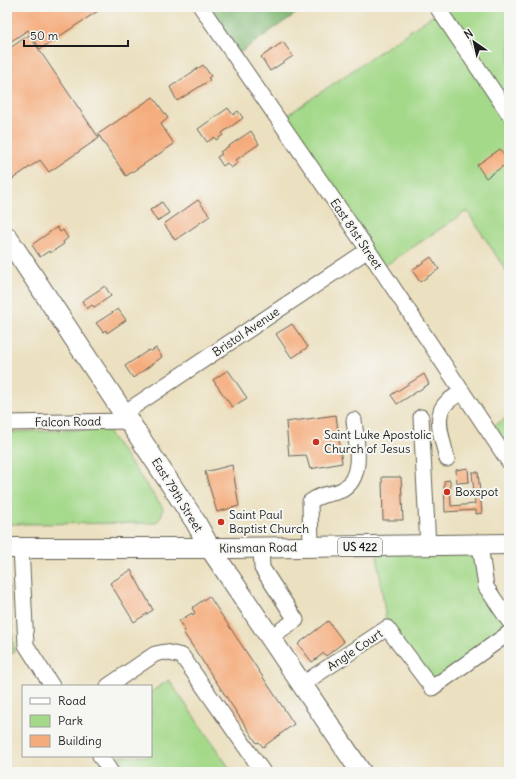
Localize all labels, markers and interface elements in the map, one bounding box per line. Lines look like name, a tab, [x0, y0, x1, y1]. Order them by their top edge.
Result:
scale bar	[24, 22, 128, 48]
north arrow	[454, 22, 494, 62]
text: N	[461, 26, 475, 42]
text: 50 m	[30, 28, 59, 43]
street label: East 81st Street	[327, 195, 386, 272]
street label: Bristol Avenue	[209, 304, 282, 359]
street label: Falcon Road	[35, 413, 101, 430]
place label: Saint Luke Apostolic Church of Jesus	[324, 427, 432, 456]
marker: Saint Luke Apostolic Church of Jesus	[311, 437, 321, 447]
street label: East 79th Street	[149, 455, 206, 535]
place label: Boxspot	[455, 484, 498, 499]
marker: Boxspot	[442, 487, 452, 497]
place label: Saint Paul Baptist Church	[229, 507, 309, 536]
marker: Saint Paul Baptist Church	[216, 517, 226, 527]
road number: US 422	[338, 538, 382, 556]
street label: Kinsman Road	[219, 539, 297, 556]
street label: Angle Court	[324, 626, 385, 674]
legend	[22, 685, 152, 757]
text: Road	[58, 693, 86, 708]
text: Park	[58, 713, 83, 728]
text: Building	[58, 733, 102, 748]

